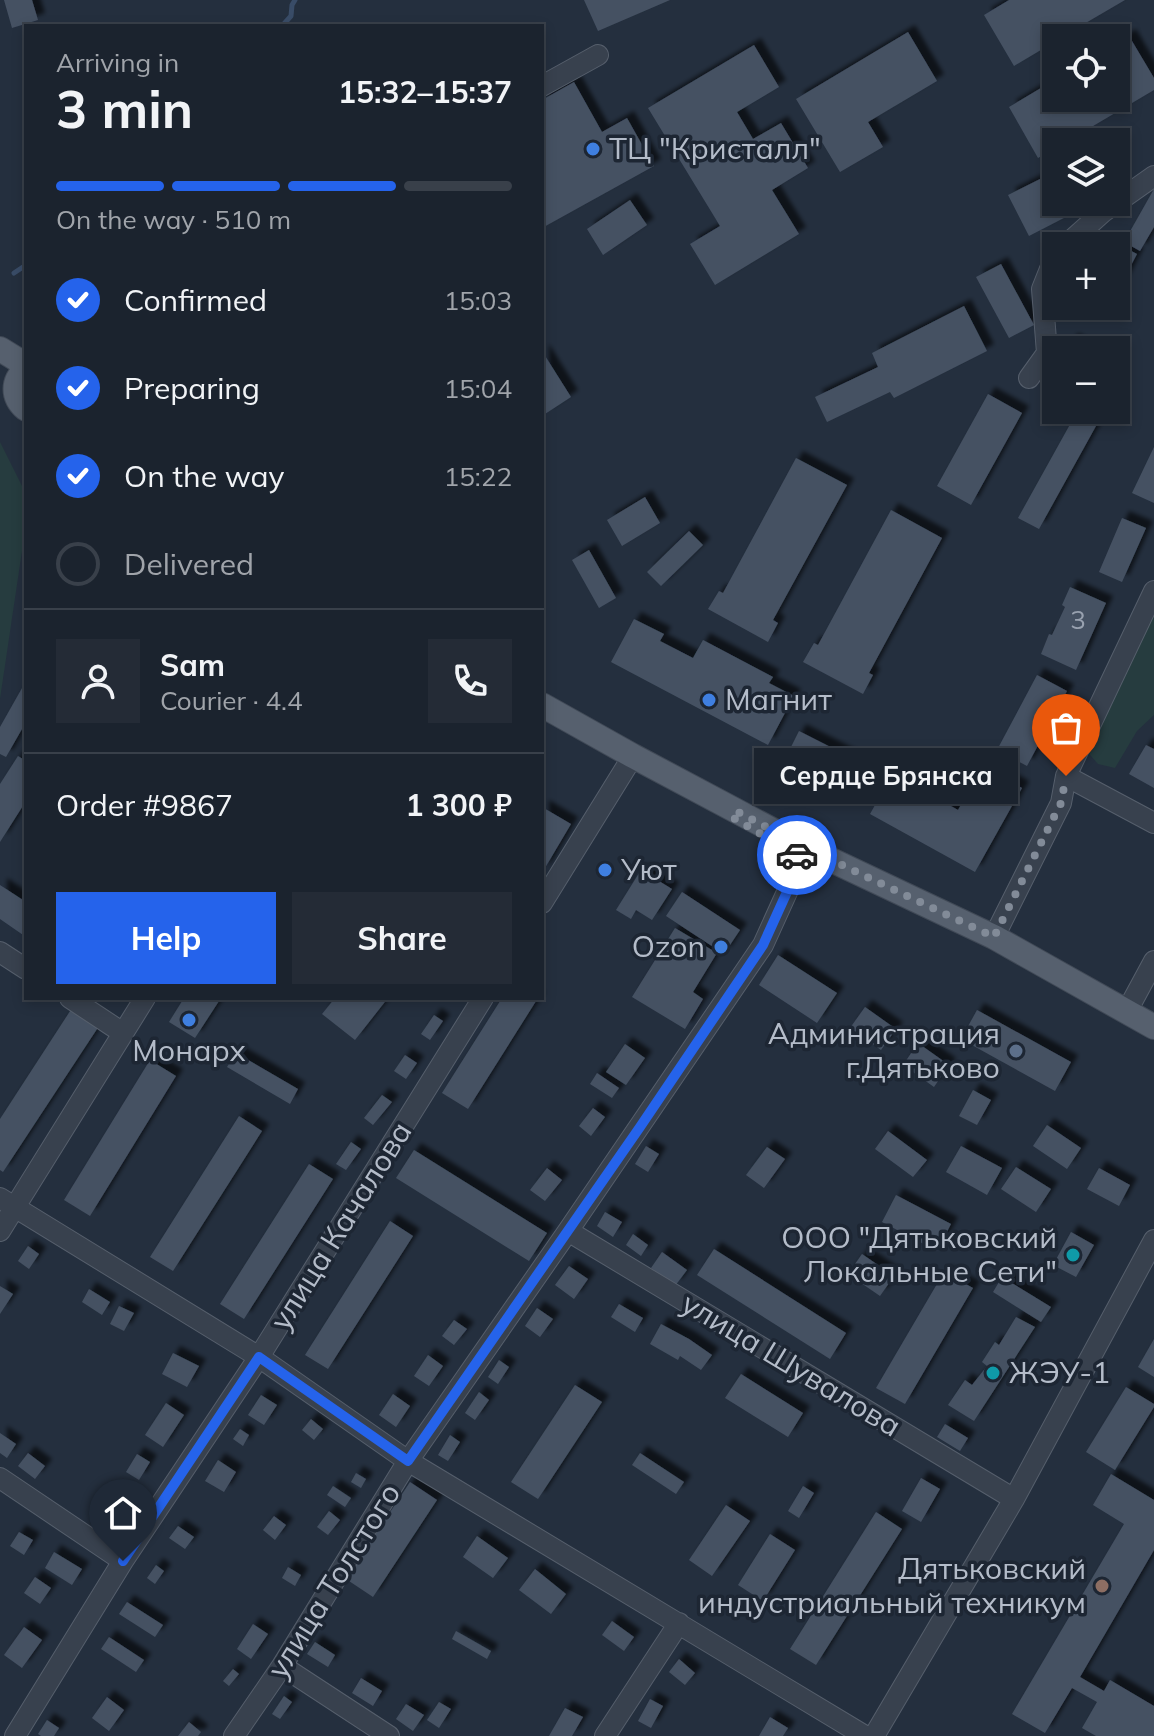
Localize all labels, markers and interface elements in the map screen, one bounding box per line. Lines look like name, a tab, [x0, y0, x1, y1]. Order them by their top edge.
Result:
map controls	[1042, 24, 1130, 424]
button: locate	[1042, 24, 1130, 112]
text: Arriving in	[56, 46, 179, 79]
text: 15:32–15:37	[338, 73, 512, 111]
text: 3 min	[56, 76, 193, 141]
button: layers	[1042, 128, 1130, 216]
place label: ТЦ "Кристалл"	[609, 129, 821, 167]
marker: ТЦ "Кристалл"	[584, 140, 602, 158]
text: On the way · 510 m	[56, 203, 291, 236]
button: +	[1042, 232, 1130, 320]
icon: check	[56, 278, 100, 322]
text: Confirmed	[124, 281, 267, 319]
text: 15:03	[444, 284, 512, 317]
button: −	[1042, 336, 1130, 424]
icon: check	[56, 366, 100, 410]
text: Preparing	[124, 369, 260, 407]
text: 15:04	[444, 372, 512, 405]
icon: check	[56, 454, 100, 498]
text: On the way	[124, 457, 284, 495]
text: 15:22	[444, 460, 512, 493]
text: Delivered	[124, 545, 254, 583]
house number: 3	[1070, 603, 1086, 636]
button: person	[56, 639, 140, 723]
button: phone	[428, 639, 512, 723]
text: Sam	[160, 646, 225, 684]
place label: Магнит	[725, 680, 832, 718]
text: Courier · 4.4	[160, 684, 303, 717]
marker: Магнит	[700, 691, 718, 709]
pin	[1032, 694, 1100, 776]
icon: bag	[1044, 706, 1088, 750]
callout: Сердце Брянска	[754, 748, 1018, 804]
text: Сердце Брянска	[779, 759, 993, 792]
text: Order #9867	[56, 786, 233, 824]
text: 1 300 ₽	[406, 786, 512, 824]
courier	[757, 815, 837, 895]
icon: car	[775, 833, 819, 877]
place label: Уют	[620, 850, 677, 888]
marker: Уют	[596, 861, 614, 879]
button: Help	[56, 892, 276, 984]
button: Share	[292, 892, 512, 984]
place label: Ozon	[632, 927, 705, 965]
marker: Ozon	[712, 938, 730, 956]
marker: Монарх	[180, 1011, 198, 1029]
place label: Администрация г.Дятьково	[768, 1014, 1000, 1086]
place label: Монарх	[132, 1031, 246, 1069]
marker: Администрация г.Дятьково	[1007, 1042, 1025, 1060]
street label: улица Качалова	[261, 1114, 419, 1337]
place label: ООО "Дятьковский Локальные Сети"	[781, 1218, 1057, 1290]
marker: ООО "Дятьковский Локальные Сети"	[1064, 1246, 1082, 1264]
street label: улица Шувалова	[675, 1284, 908, 1445]
place label: ЖЭУ-1	[1009, 1353, 1110, 1391]
marker: ЖЭУ-1	[984, 1364, 1002, 1382]
street label: улица Толстого	[258, 1476, 408, 1685]
pin	[89, 1479, 157, 1561]
icon: home	[101, 1491, 145, 1535]
place label: Дятьковский индустриальный техникум	[698, 1549, 1086, 1621]
marker: Дятьковский индустриальный техникум	[1093, 1577, 1111, 1595]

